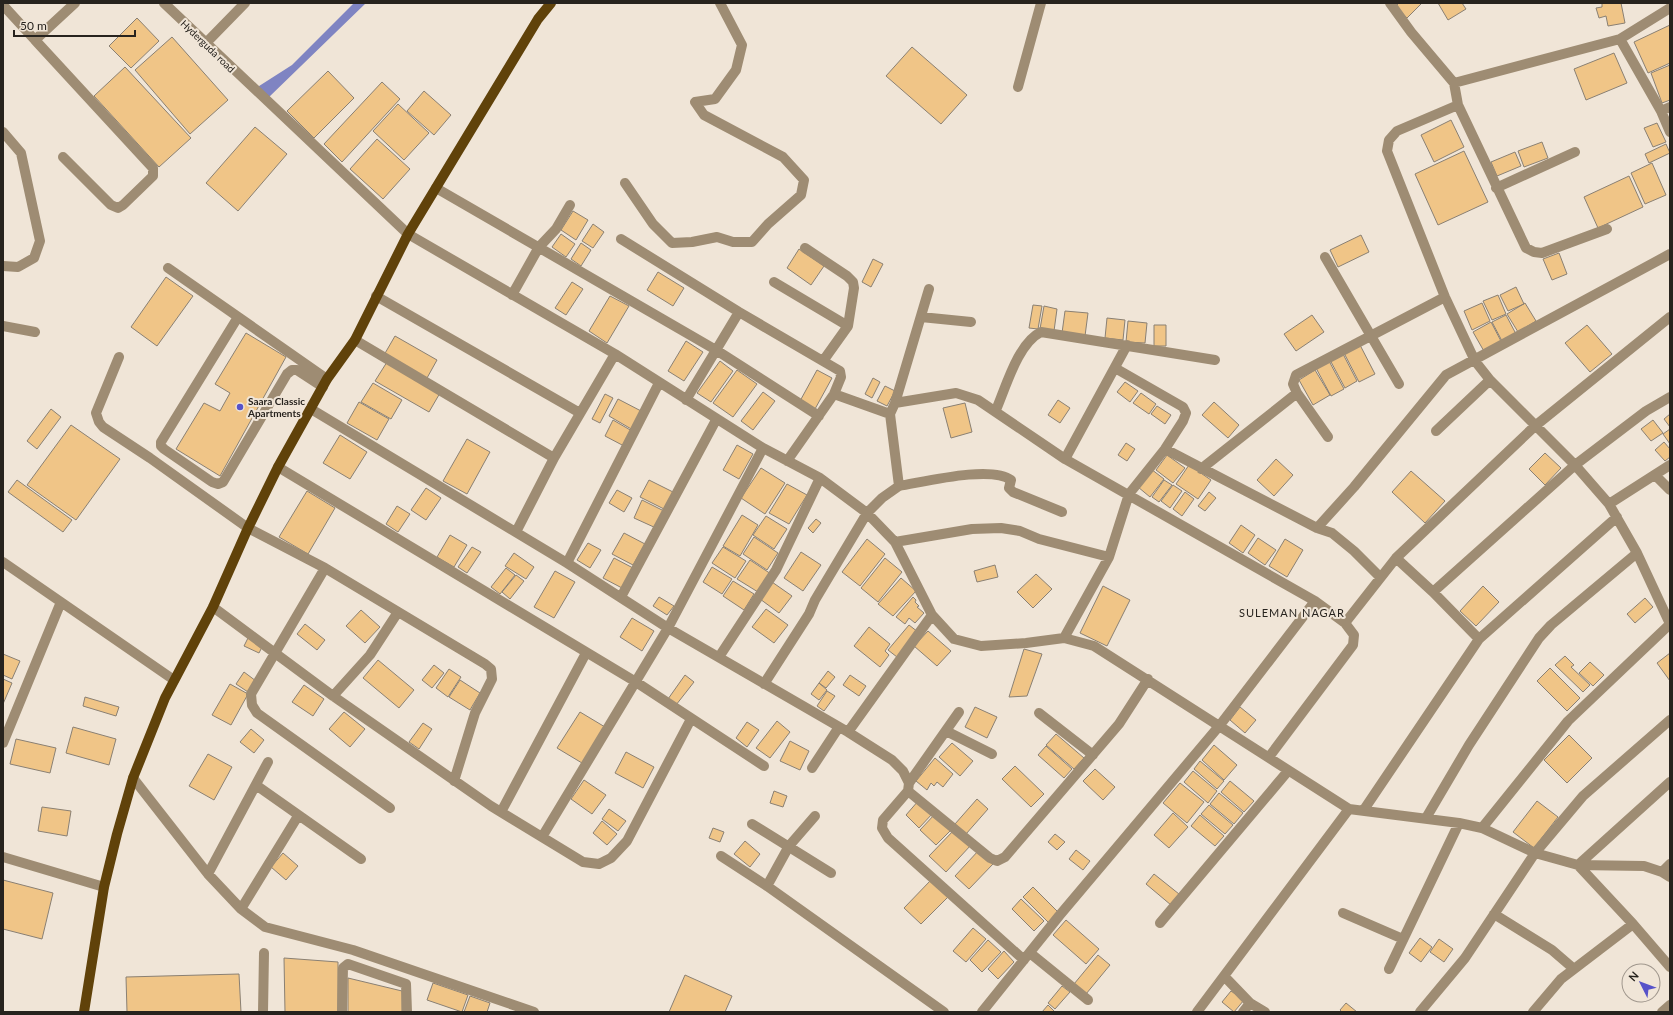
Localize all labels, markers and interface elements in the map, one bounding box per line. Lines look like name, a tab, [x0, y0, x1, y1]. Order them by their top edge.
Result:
scale bar	[14, 12, 135, 38]
street label: Hyderguda road	[178, 17, 238, 75]
text: 50 m	[20, 18, 47, 33]
place label: Saara Classic Apartments	[247, 395, 305, 419]
marker: Saara Classic Apartments	[235, 402, 245, 412]
district label: SULEMAN NAGAR	[1239, 606, 1345, 619]
north arrow	[1621, 963, 1661, 1003]
text: N	[1626, 968, 1641, 983]

